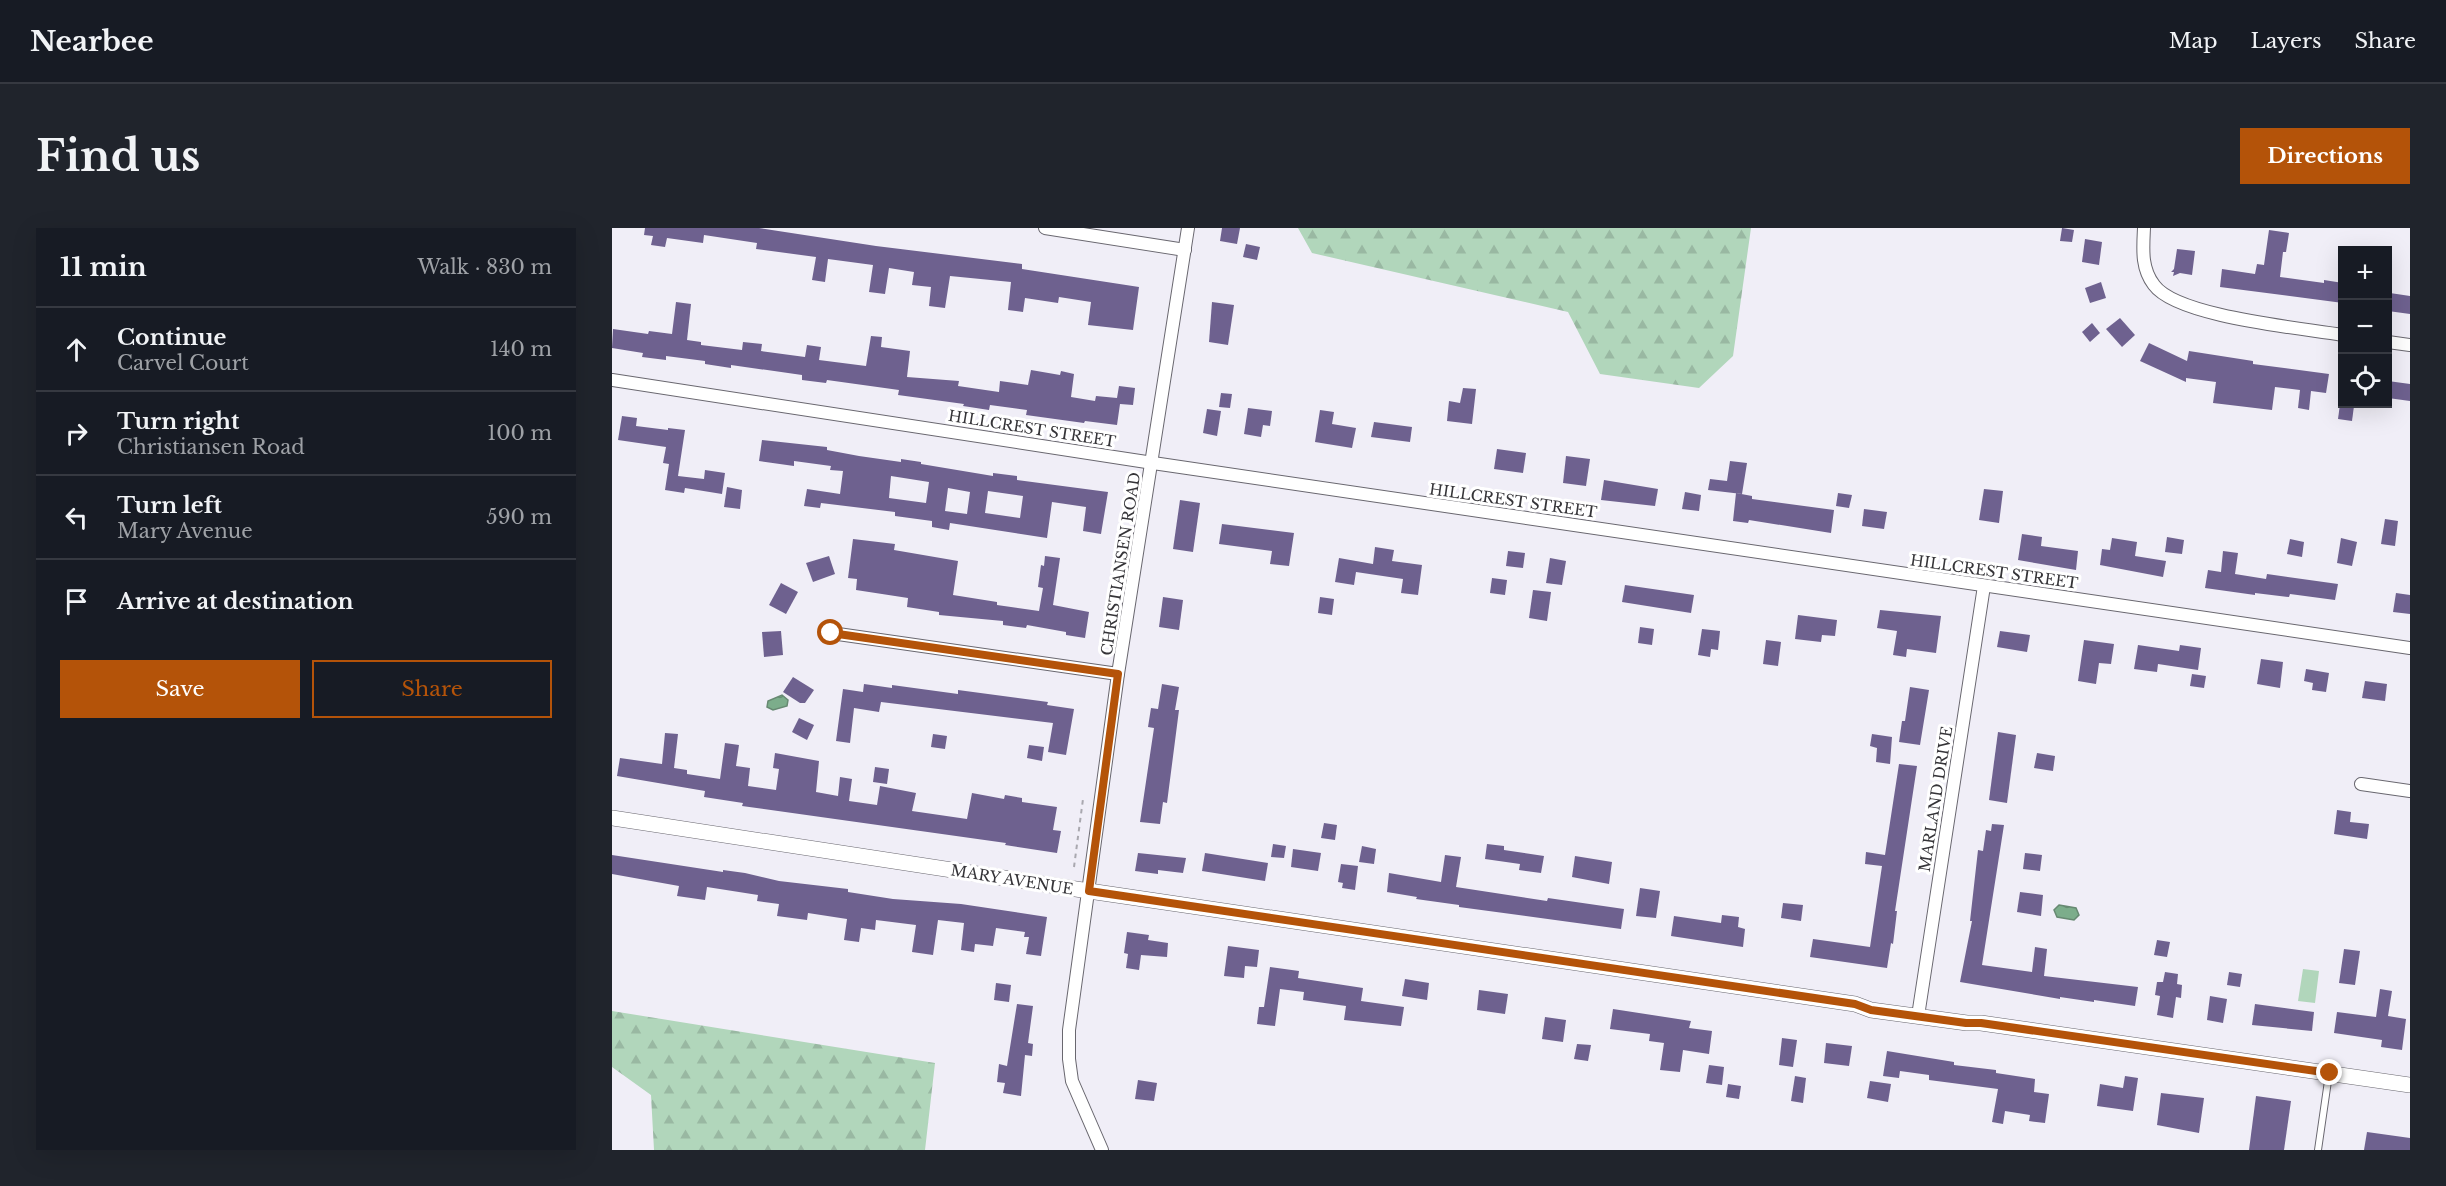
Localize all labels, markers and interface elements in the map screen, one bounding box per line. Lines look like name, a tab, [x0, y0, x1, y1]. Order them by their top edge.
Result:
text: Nearbee	[30, 24, 154, 59]
text: Map	[2169, 28, 2218, 54]
text: Layers	[2251, 28, 2322, 54]
text: Share	[2355, 28, 2416, 54]
button: Directions	[2240, 128, 2410, 184]
text: Find us	[36, 130, 200, 182]
map controls	[2338, 246, 2392, 408]
button: +	[2338, 246, 2392, 300]
text: 11 min	[60, 251, 147, 283]
text: Walk · 830 m	[418, 255, 552, 279]
button: −	[2338, 300, 2392, 354]
text: Continue	[117, 324, 226, 351]
icon: ahead	[60, 333, 93, 366]
text: 140 m	[490, 337, 552, 361]
text: Carvel Court	[117, 351, 249, 375]
button: locate	[2338, 354, 2392, 408]
street label: HILLCREST STREET	[947, 406, 1117, 451]
text: Turn right	[117, 408, 239, 435]
icon: right	[60, 417, 93, 450]
text: 100 m	[487, 421, 552, 445]
text: Christiansen Road	[117, 435, 305, 459]
street label: CHRISTIANSEN ROAD	[1097, 471, 1144, 657]
street label: HILLCREST STREET	[1428, 479, 1598, 522]
text: Turn left	[117, 492, 222, 519]
icon: left	[60, 501, 93, 534]
text: 590 m	[486, 505, 552, 529]
text: Mary Avenue	[117, 519, 253, 543]
street label: HILLCREST STREET	[1909, 550, 2079, 593]
icon: arrive	[60, 585, 93, 618]
text: Arrive at destination	[117, 588, 354, 615]
route start	[817, 619, 843, 645]
button: Save	[60, 660, 300, 718]
button: Share	[312, 660, 552, 718]
street label: MARLAND DRIVE	[1915, 725, 1956, 873]
street label: MARY AVENUE	[949, 860, 1075, 899]
route end	[2316, 1059, 2342, 1085]

